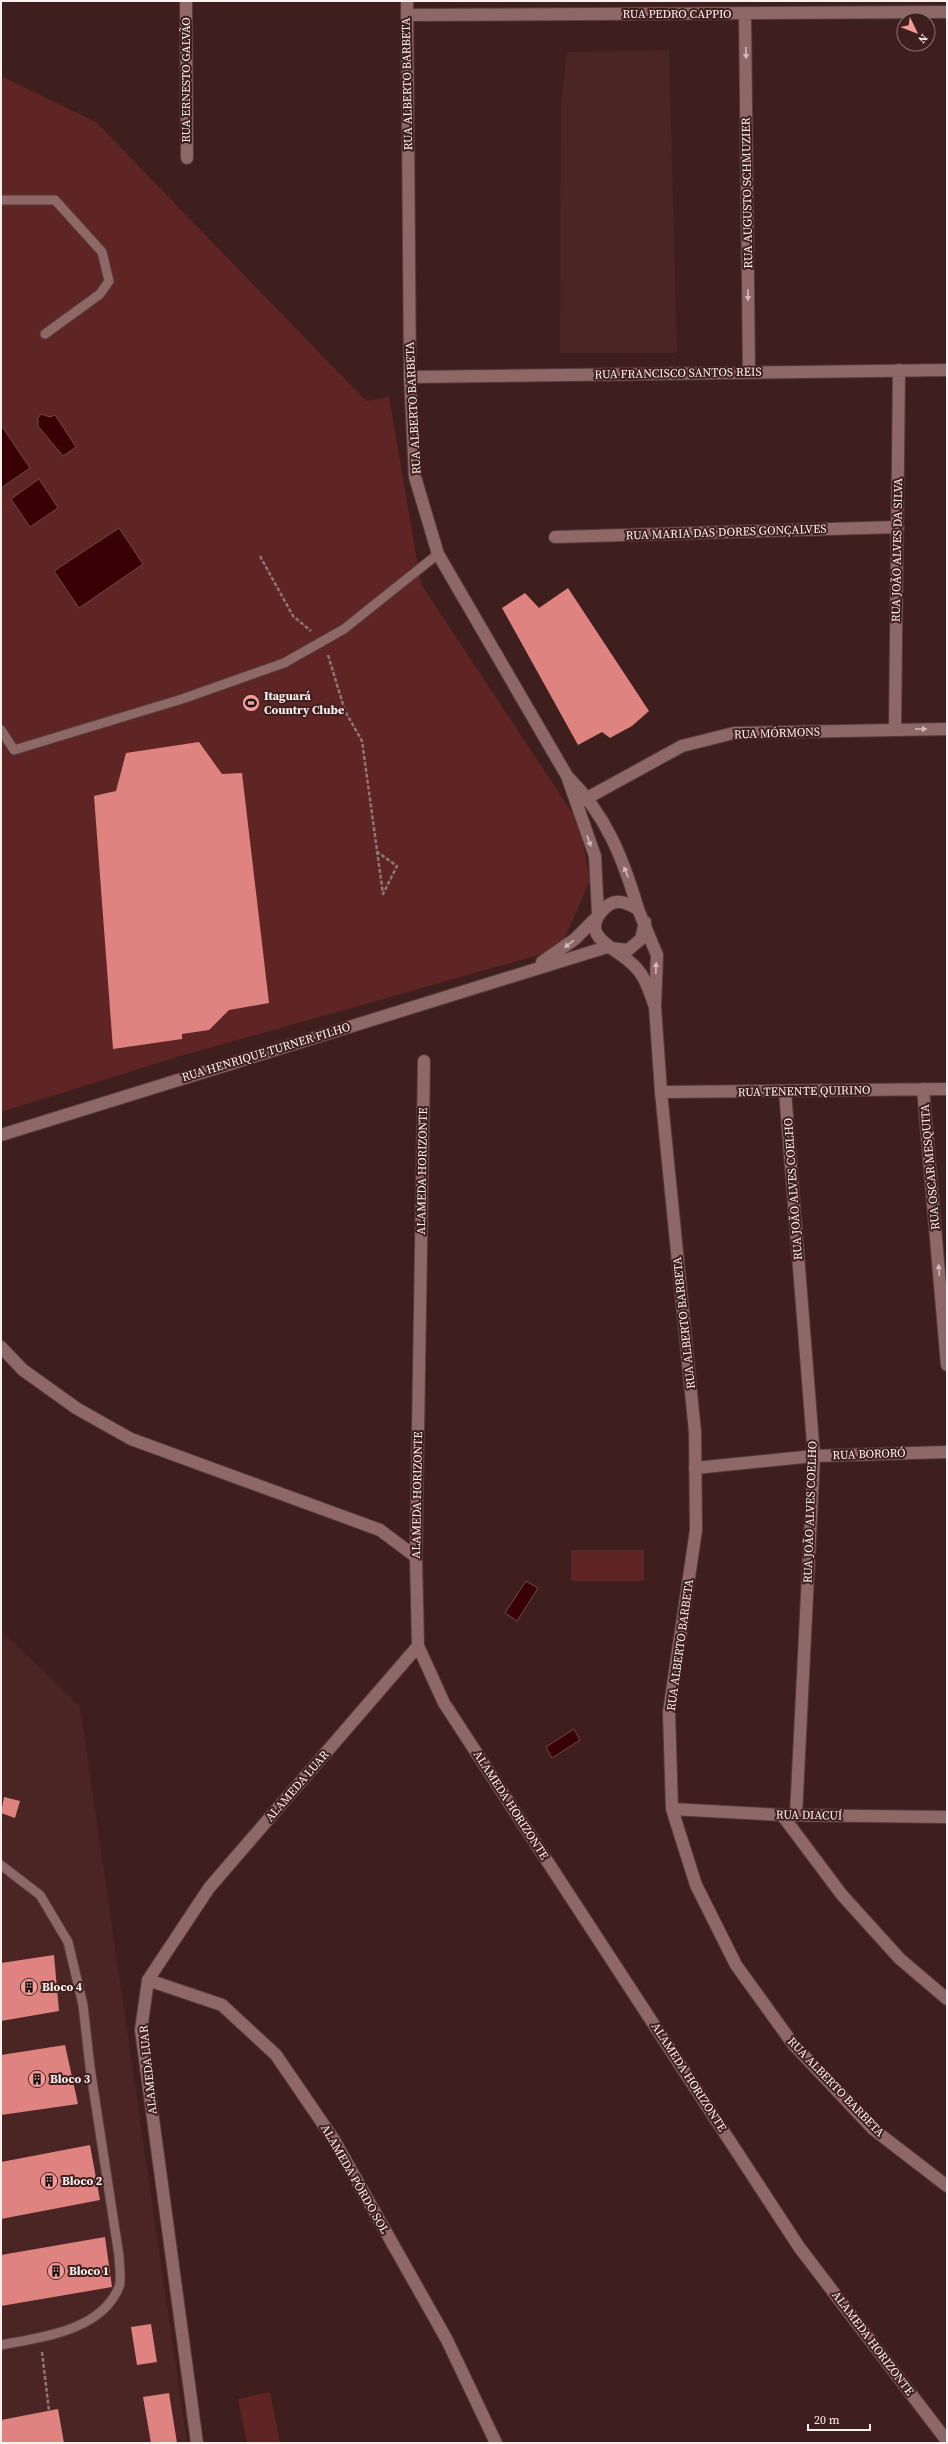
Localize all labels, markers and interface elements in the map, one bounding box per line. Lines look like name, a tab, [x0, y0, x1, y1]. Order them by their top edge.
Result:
street label: RUA PEDRO CAPPIO	[622, 6, 732, 22]
north arrow	[896, 12, 936, 52]
street label: RUA ERNESTO GALVÃO	[178, 17, 194, 143]
street label: RUA ALBERTO BARBETA	[398, 17, 416, 151]
text: N	[915, 30, 931, 47]
one-way arrow	[742, 47, 749, 59]
street label: RUA AUGUSTO SCHMUZIER	[738, 117, 756, 269]
one-way arrow	[745, 289, 752, 301]
street label: RUA ALBERTO BARBETA	[402, 341, 424, 475]
street label: RUA FRANCISCO SANTOS REIS	[594, 364, 762, 382]
street label: RUA JOÃO ALVES DA SILVA	[888, 478, 906, 622]
street label: RUA MARIA DAS DORES GONÇALVES	[625, 520, 827, 544]
place label: Itaguará Country Clube	[264, 688, 344, 718]
sports icon: Itaguará Country Clube	[241, 693, 261, 713]
street label: RUA MÓRMONS	[734, 724, 820, 742]
one-way arrow	[915, 726, 928, 732]
one-way arrow	[587, 836, 593, 848]
one-way arrow	[623, 866, 629, 877]
one-way arrow	[563, 939, 574, 948]
one-way arrow	[653, 962, 660, 974]
street label: RUA HENRIQUE TURNER FILHO	[180, 1019, 352, 1085]
street label: RUA TENENTE QUIRINO	[737, 1082, 871, 1100]
street label: RUA OSCAR MESQUITA	[917, 1103, 943, 1231]
street label: ALAMEDA HORIZONTE	[413, 1107, 431, 1235]
street label: RUA JOÃO ALVES COELHO	[780, 1117, 806, 1261]
street label: RUA ALBERTO BARBETA	[669, 1256, 699, 1390]
one-way arrow	[935, 1264, 942, 1276]
street label: ALAMEDA HORIZONTE	[408, 1431, 426, 1559]
street label: RUA JOÃO ALVES COELHO	[800, 1440, 820, 1584]
street label: RUA BORORÓ	[832, 1445, 906, 1463]
street label: RUA ALBERTO BARBETA	[663, 1578, 697, 1712]
street label: ALAMEDA LUAR	[262, 1747, 333, 1825]
street label: ALAMEDA HORIZONTE	[470, 1747, 552, 1863]
street label: RUA DIACUÍ	[776, 1806, 842, 1824]
building icon: Bloco 4	[19, 1977, 39, 1997]
place label: Bloco 4	[42, 1979, 83, 1995]
street label: ALAMEDA HORIZONTE	[648, 2019, 730, 2135]
street label: ALAMEDA LUAR	[135, 2024, 161, 2115]
street label: RUA ALBERTO BARBETA	[784, 2034, 888, 2140]
building icon: Bloco 3	[27, 2069, 47, 2089]
place label: Bloco 3	[50, 2071, 91, 2087]
street label: ALAMEDA PÔRDO SOL	[317, 2121, 393, 2237]
building icon: Bloco 2	[39, 2171, 59, 2191]
place label: Bloco 2	[62, 2173, 103, 2189]
building icon: Bloco 1	[46, 2261, 66, 2281]
place label: Bloco 1	[69, 2263, 109, 2279]
street label: ALAMEDA HORIZONTE	[828, 2287, 918, 2399]
scale bar	[808, 2406, 870, 2432]
text: 20 m	[814, 2412, 840, 2428]

